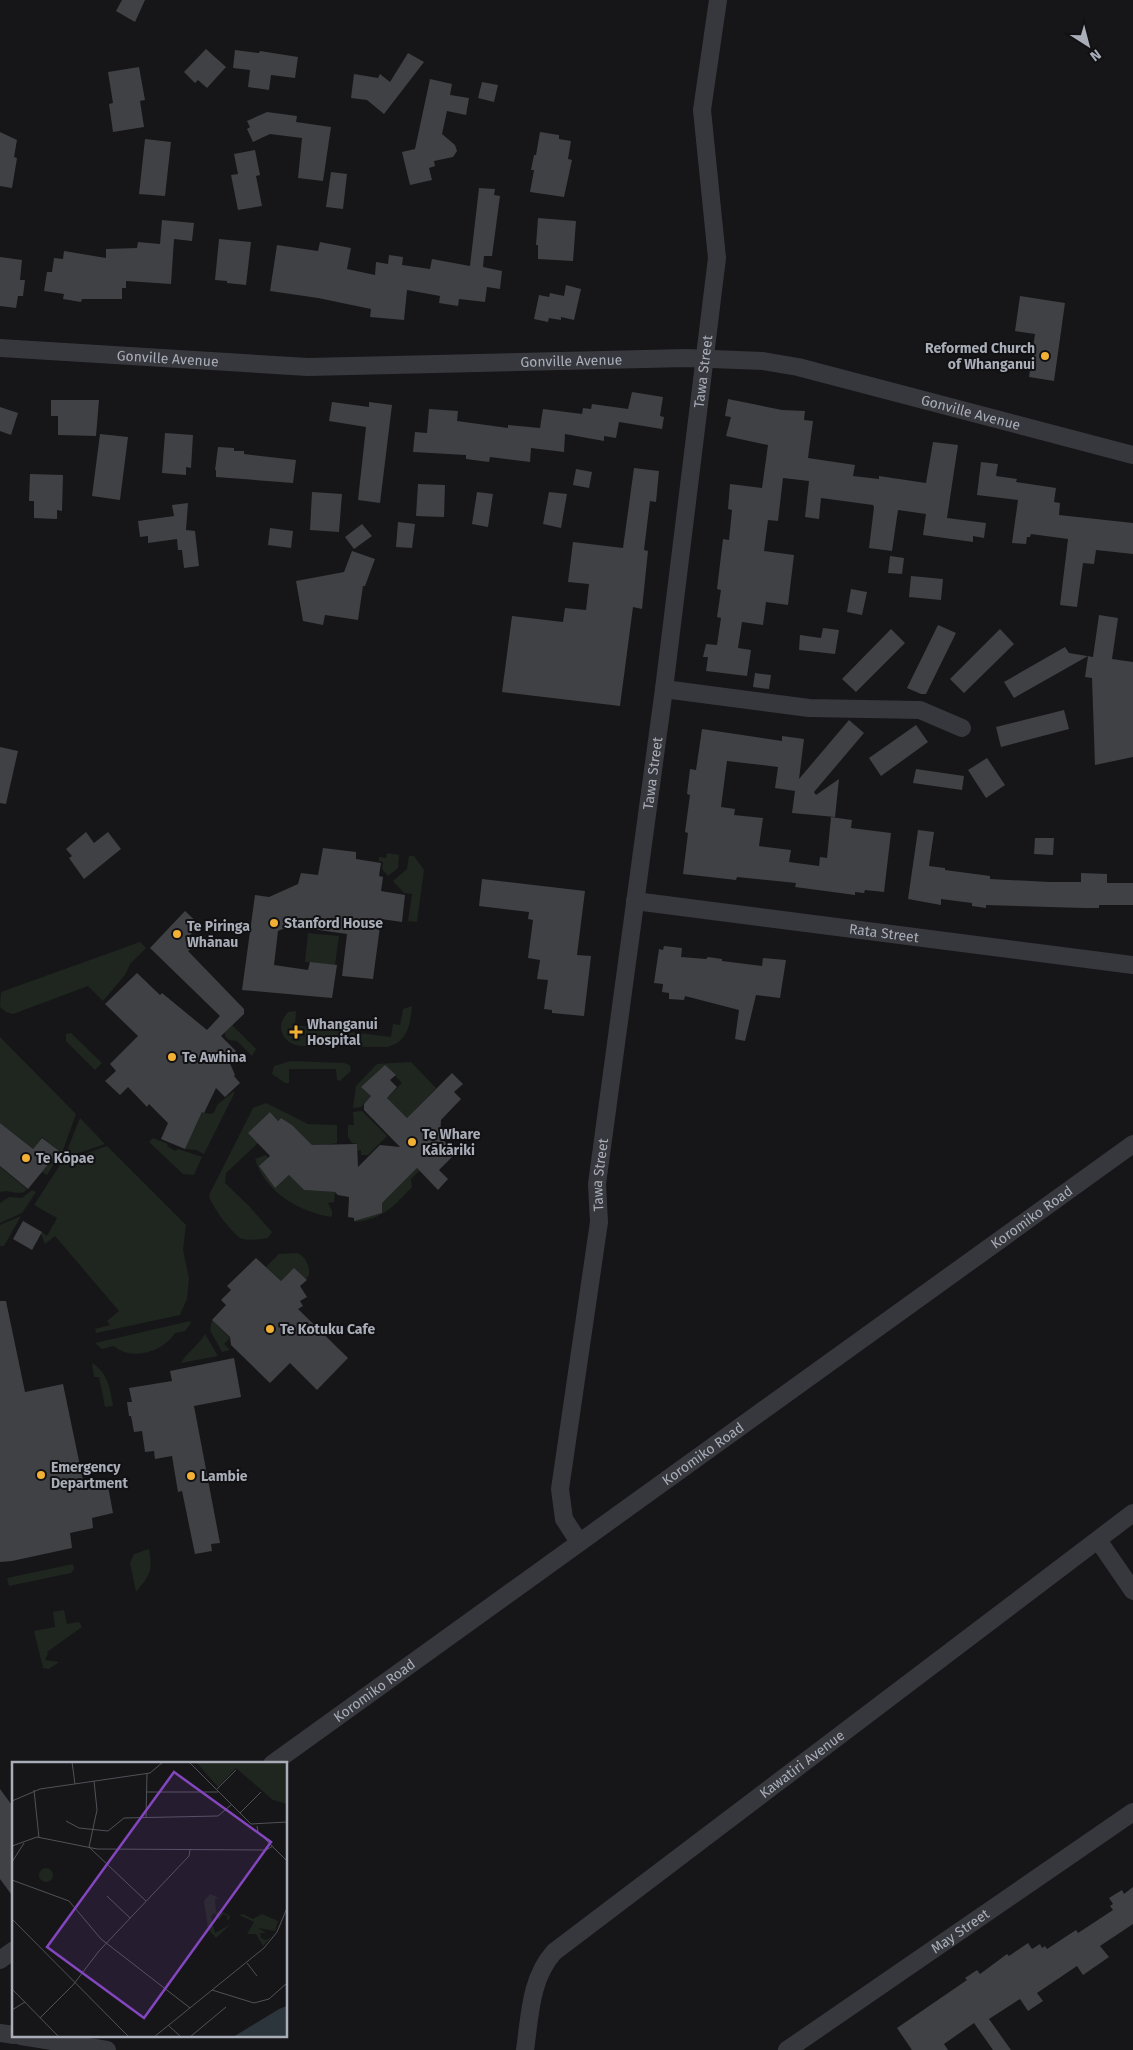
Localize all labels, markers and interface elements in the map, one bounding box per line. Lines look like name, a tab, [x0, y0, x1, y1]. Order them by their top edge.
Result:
north arrow	[1063, 20, 1113, 70]
text: N	[1087, 46, 1104, 65]
street label: Tawa Street	[690, 333, 716, 409]
place label: Reformed Church of Whanganui	[925, 340, 1035, 373]
street label: Gonville Avenue	[116, 347, 219, 370]
marker: Reformed Church of Whanganui	[1039, 350, 1051, 362]
street label: Gonville Avenue	[520, 351, 623, 370]
street label: Gonville Avenue	[919, 391, 1022, 434]
street label: Tawa Street	[639, 735, 666, 811]
place label: Stanford House	[284, 915, 383, 932]
marker: Stanford House	[268, 917, 280, 929]
place label: Te Piringa Whānau	[187, 918, 250, 951]
street label: Rata Street	[848, 920, 921, 946]
marker: Te Piringa Whānau	[171, 928, 183, 940]
place label: Whanganui Hospital	[307, 1016, 378, 1049]
marker: Whanganui Hospital	[289, 1025, 303, 1039]
place label: Te Awhina	[182, 1049, 247, 1066]
marker: Te Awhina	[166, 1051, 178, 1063]
place label: Te Whare Kākāriki	[422, 1126, 481, 1159]
marker: Te Whare Kākāriki	[406, 1136, 418, 1148]
street label: Tawa Street	[588, 1136, 612, 1212]
place label: Te Kōpae	[36, 1150, 95, 1167]
marker: Te Kōpae	[20, 1152, 32, 1164]
street label: Koromiko Road	[987, 1182, 1076, 1252]
place label: Te Kotuku Cafe	[280, 1321, 375, 1338]
marker: Te Kotuku Cafe	[264, 1323, 276, 1335]
street label: Koromiko Road	[659, 1419, 747, 1489]
place label: Emergency Department	[51, 1459, 128, 1492]
place label: Lambie	[201, 1468, 248, 1485]
marker: Emergency Department	[35, 1469, 47, 1481]
marker: Lambie	[185, 1470, 197, 1482]
street label: Koromiko Road	[330, 1655, 418, 1726]
street label: Kawatiri Avenue	[756, 1726, 848, 1802]
inset map	[12, 1762, 288, 2038]
street label: May Street	[928, 1904, 993, 1957]

